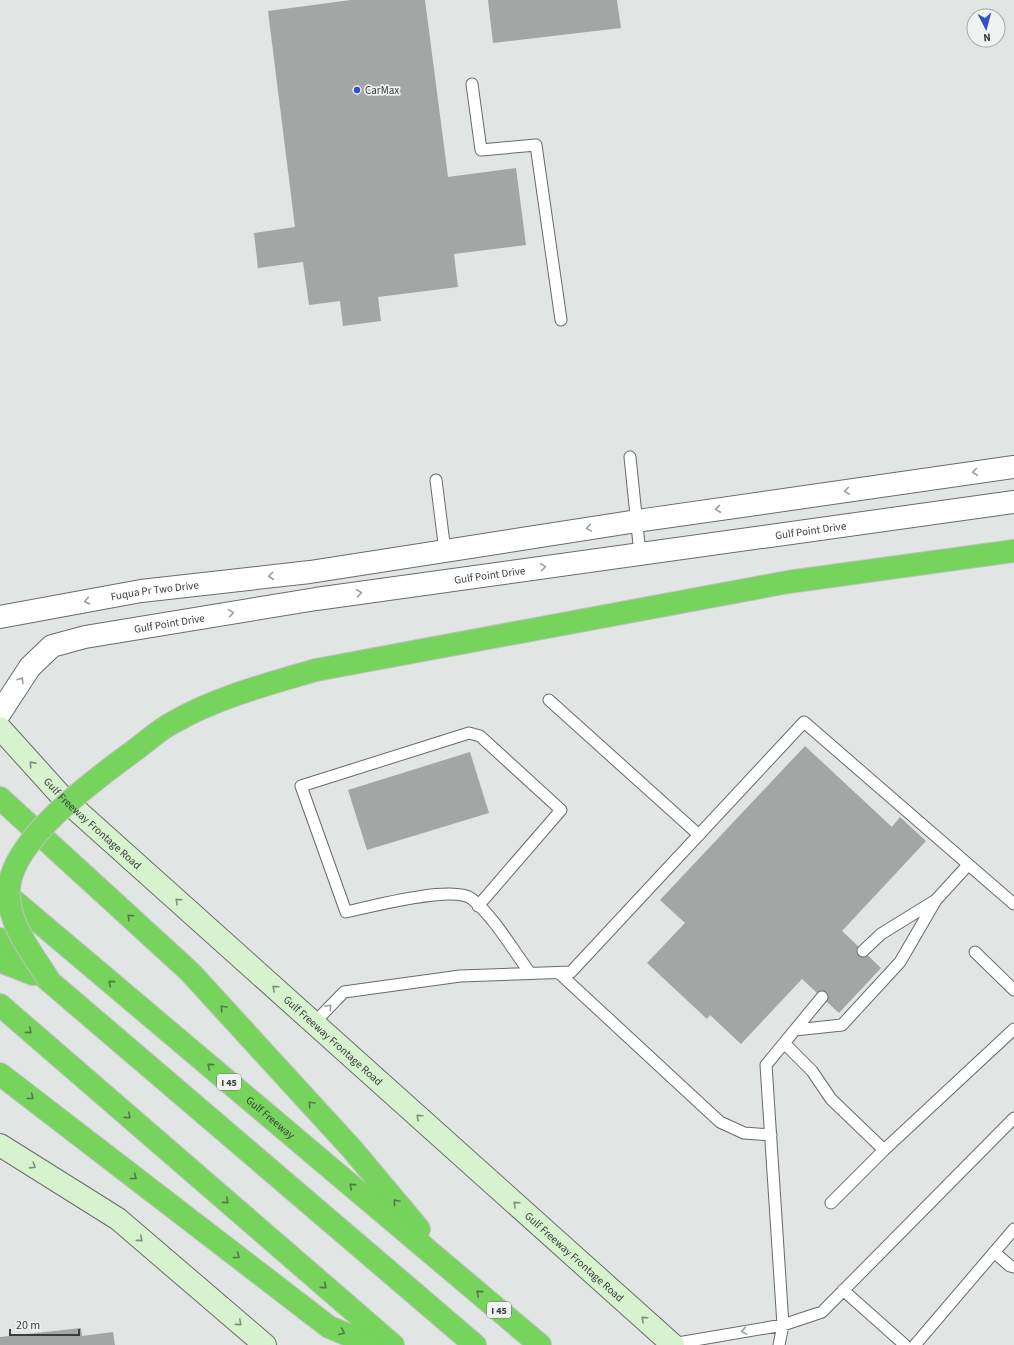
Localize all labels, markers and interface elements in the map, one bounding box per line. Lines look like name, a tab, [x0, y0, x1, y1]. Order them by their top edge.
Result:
north arrow	[966, 8, 1006, 48]
text: N	[983, 30, 991, 45]
place label: CarMax	[365, 83, 399, 98]
marker: CarMax	[352, 85, 362, 95]
one-way arrow	[972, 467, 978, 476]
one-way arrow	[844, 486, 850, 495]
one-way arrow	[715, 504, 721, 513]
street label: Gulf Point Drive	[774, 518, 848, 543]
one-way arrow	[586, 523, 592, 532]
street label: Gulf Point Drive	[453, 563, 527, 588]
one-way arrow	[540, 563, 546, 572]
one-way arrow	[268, 571, 274, 580]
street label: Fuqua Pr Two Drive	[109, 578, 200, 604]
one-way arrow	[356, 589, 362, 598]
one-way arrow	[84, 596, 90, 604]
one-way arrow	[228, 609, 234, 618]
street label: Gulf Point Drive	[133, 610, 206, 637]
one-way arrow	[17, 677, 24, 684]
one-way arrow	[30, 761, 37, 769]
street label: Gulf Freeway Frontage Road	[40, 774, 144, 873]
one-way arrow	[175, 898, 183, 905]
one-way arrow	[127, 915, 135, 922]
one-way arrow	[108, 980, 115, 987]
one-way arrow	[272, 985, 279, 992]
street label: Gulf Freeway Frontage Road	[280, 992, 386, 1089]
one-way arrow	[324, 1004, 332, 1012]
one-way arrow	[220, 1005, 227, 1013]
one-way arrow	[25, 1026, 32, 1033]
one-way arrow	[208, 1064, 215, 1071]
road number: I 45	[217, 1074, 241, 1090]
one-way arrow	[26, 1093, 33, 1100]
street label: Gulf Freeway	[243, 1093, 298, 1143]
one-way arrow	[308, 1101, 315, 1109]
one-way arrow	[123, 1111, 130, 1118]
one-way arrow	[416, 1115, 424, 1122]
one-way arrow	[29, 1161, 36, 1168]
one-way arrow	[129, 1172, 136, 1179]
one-way arrow	[350, 1184, 357, 1191]
one-way arrow	[221, 1196, 229, 1203]
one-way arrow	[394, 1199, 401, 1206]
one-way arrow	[513, 1201, 521, 1209]
street label: Gulf Freeway Frontage Road	[521, 1209, 627, 1305]
one-way arrow	[136, 1234, 143, 1241]
one-way arrow	[232, 1251, 239, 1258]
one-way arrow	[320, 1281, 327, 1288]
one-way arrow	[476, 1290, 483, 1297]
road number: I 45	[487, 1302, 511, 1318]
scale bar	[10, 1311, 79, 1337]
one-way arrow	[641, 1316, 649, 1324]
text: 20 m	[16, 1317, 40, 1334]
one-way arrow	[234, 1318, 242, 1326]
one-way arrow	[741, 1326, 747, 1335]
one-way arrow	[338, 1328, 345, 1336]

